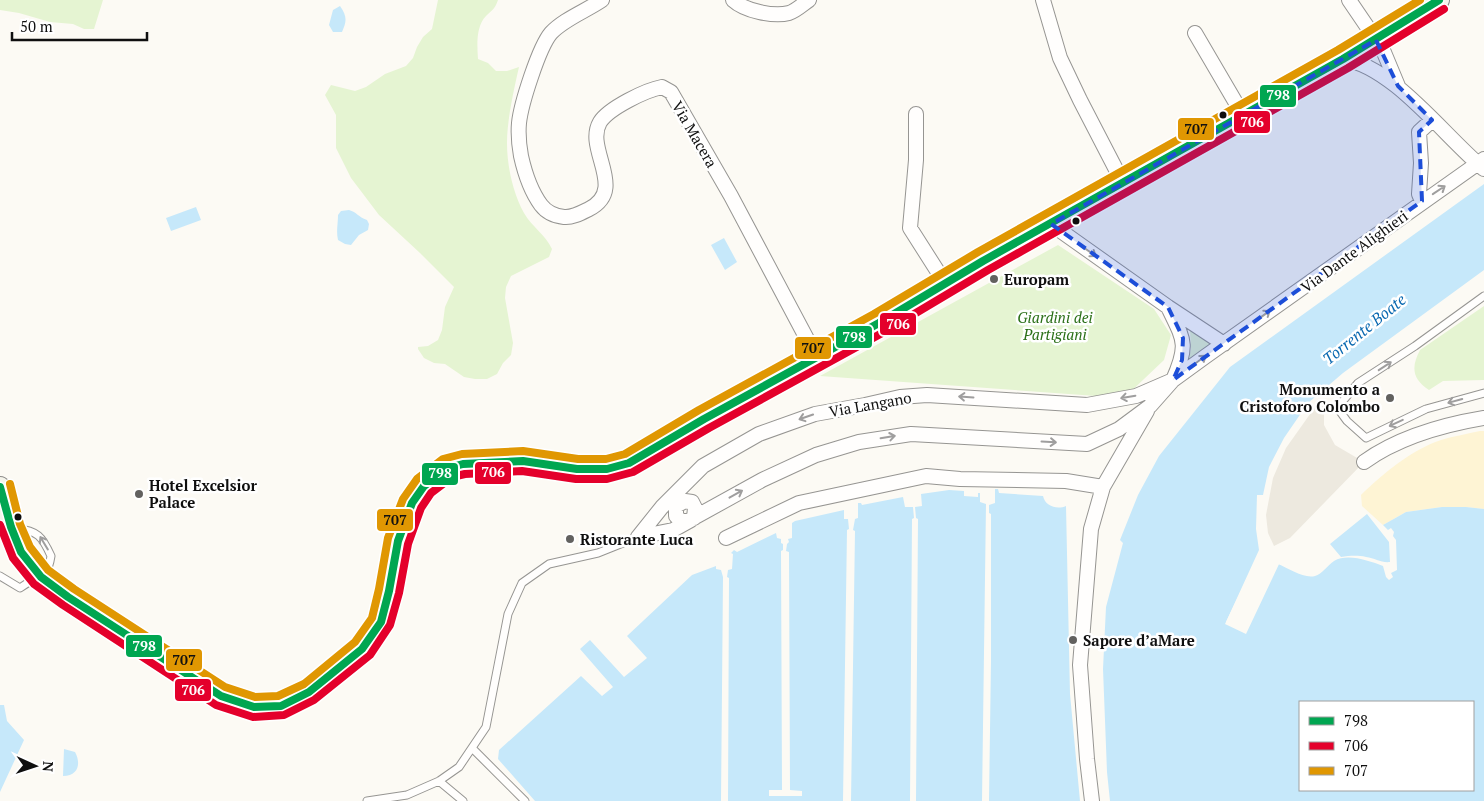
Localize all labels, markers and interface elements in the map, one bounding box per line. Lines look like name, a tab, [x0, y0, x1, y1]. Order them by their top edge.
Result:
scale bar	[12, 10, 148, 42]
text: 50 m	[20, 16, 53, 36]
line badge: 798	[1259, 84, 1297, 108]
text: 798	[1266, 85, 1290, 104]
street label: Via Macera	[668, 97, 722, 171]
unlabelled marker	[1218, 110, 1228, 120]
line badge: 706	[1233, 110, 1271, 134]
text: 706	[1240, 112, 1264, 131]
line badge: 707	[1177, 117, 1215, 141]
text: 707	[1184, 119, 1208, 138]
one-way arrow	[1431, 185, 1445, 195]
street label: Via Dante Alighieri	[1296, 205, 1412, 297]
unlabelled marker	[1071, 216, 1081, 226]
one-way arrow	[1083, 247, 1097, 257]
place label: Europam	[1004, 269, 1069, 289]
marker: Europam	[988, 273, 1000, 285]
water label: Torrente Boate	[1318, 289, 1410, 369]
park label: Giardini dei Partigiani	[1017, 307, 1094, 344]
one-way arrow	[1257, 310, 1271, 320]
line badge: 706	[879, 312, 917, 336]
text: 706	[886, 314, 910, 333]
line badge: 798	[835, 325, 873, 349]
text: 798	[842, 327, 866, 346]
line badge: 707	[794, 336, 832, 360]
text: 707	[801, 338, 825, 357]
one-way arrow	[1193, 355, 1207, 365]
one-way arrow	[1378, 361, 1392, 371]
place label: Monumento a Cristoforo Colombo	[1240, 379, 1381, 416]
street label: Via Langano	[827, 387, 913, 421]
marker: Monumento a Cristoforo Colombo	[1384, 392, 1396, 404]
one-way arrow	[959, 393, 975, 402]
one-way arrow	[1120, 393, 1136, 403]
one-way arrow	[1447, 397, 1463, 406]
one-way arrow	[799, 413, 815, 422]
one-way arrow	[1389, 419, 1404, 429]
one-way arrow	[879, 432, 895, 442]
one-way arrow	[1041, 437, 1057, 446]
line badge: 706	[474, 461, 512, 485]
line badge: 798	[421, 462, 459, 486]
text: 706	[481, 462, 505, 481]
text: 798	[428, 463, 452, 482]
place label: Hotel Excelsior Palace	[149, 475, 257, 512]
marker: Hotel Excelsior Palace	[133, 488, 145, 500]
one-way arrow	[729, 489, 744, 499]
line badge: 707	[376, 508, 414, 532]
text: 707	[383, 510, 407, 529]
unlabelled marker	[13, 512, 23, 522]
place label: Ristorante Luca	[580, 529, 694, 549]
marker: Ristorante Luca	[564, 533, 576, 545]
one-way arrow	[39, 537, 49, 551]
place label: Sapore d’aMare	[1083, 630, 1195, 650]
line badge: 798	[125, 634, 163, 658]
marker: Sapore d’aMare	[1067, 634, 1079, 646]
text: 798	[132, 636, 156, 655]
line badge: 707	[165, 648, 203, 672]
text: 707	[172, 650, 196, 669]
line badge: 706	[174, 678, 212, 702]
text: 706	[181, 680, 205, 699]
legend	[1299, 701, 1474, 791]
text: 798	[1344, 710, 1368, 730]
text: 706	[1344, 735, 1368, 755]
north arrow	[10, 741, 60, 791]
text: 707	[1344, 760, 1368, 780]
text: N	[39, 761, 58, 773]

